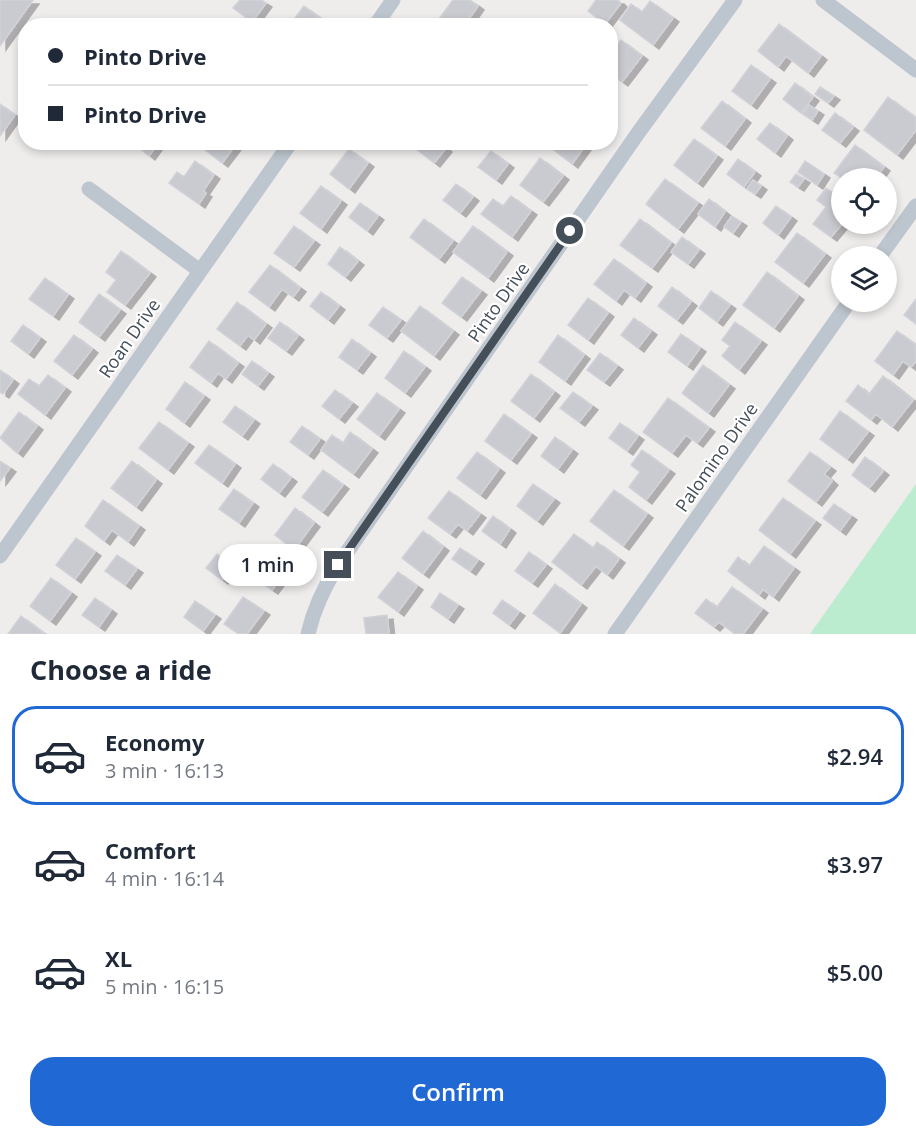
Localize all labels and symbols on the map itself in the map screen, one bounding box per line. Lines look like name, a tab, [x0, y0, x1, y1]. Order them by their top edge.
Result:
route start	[556, 217, 583, 244]
street label: Pinto Drive	[462, 257, 534, 347]
street label: Roan Drive	[93, 294, 165, 382]
street label: Palomino Drive	[669, 398, 763, 516]
callout: 1 min	[218, 544, 317, 586]
route end	[324, 551, 351, 578]

